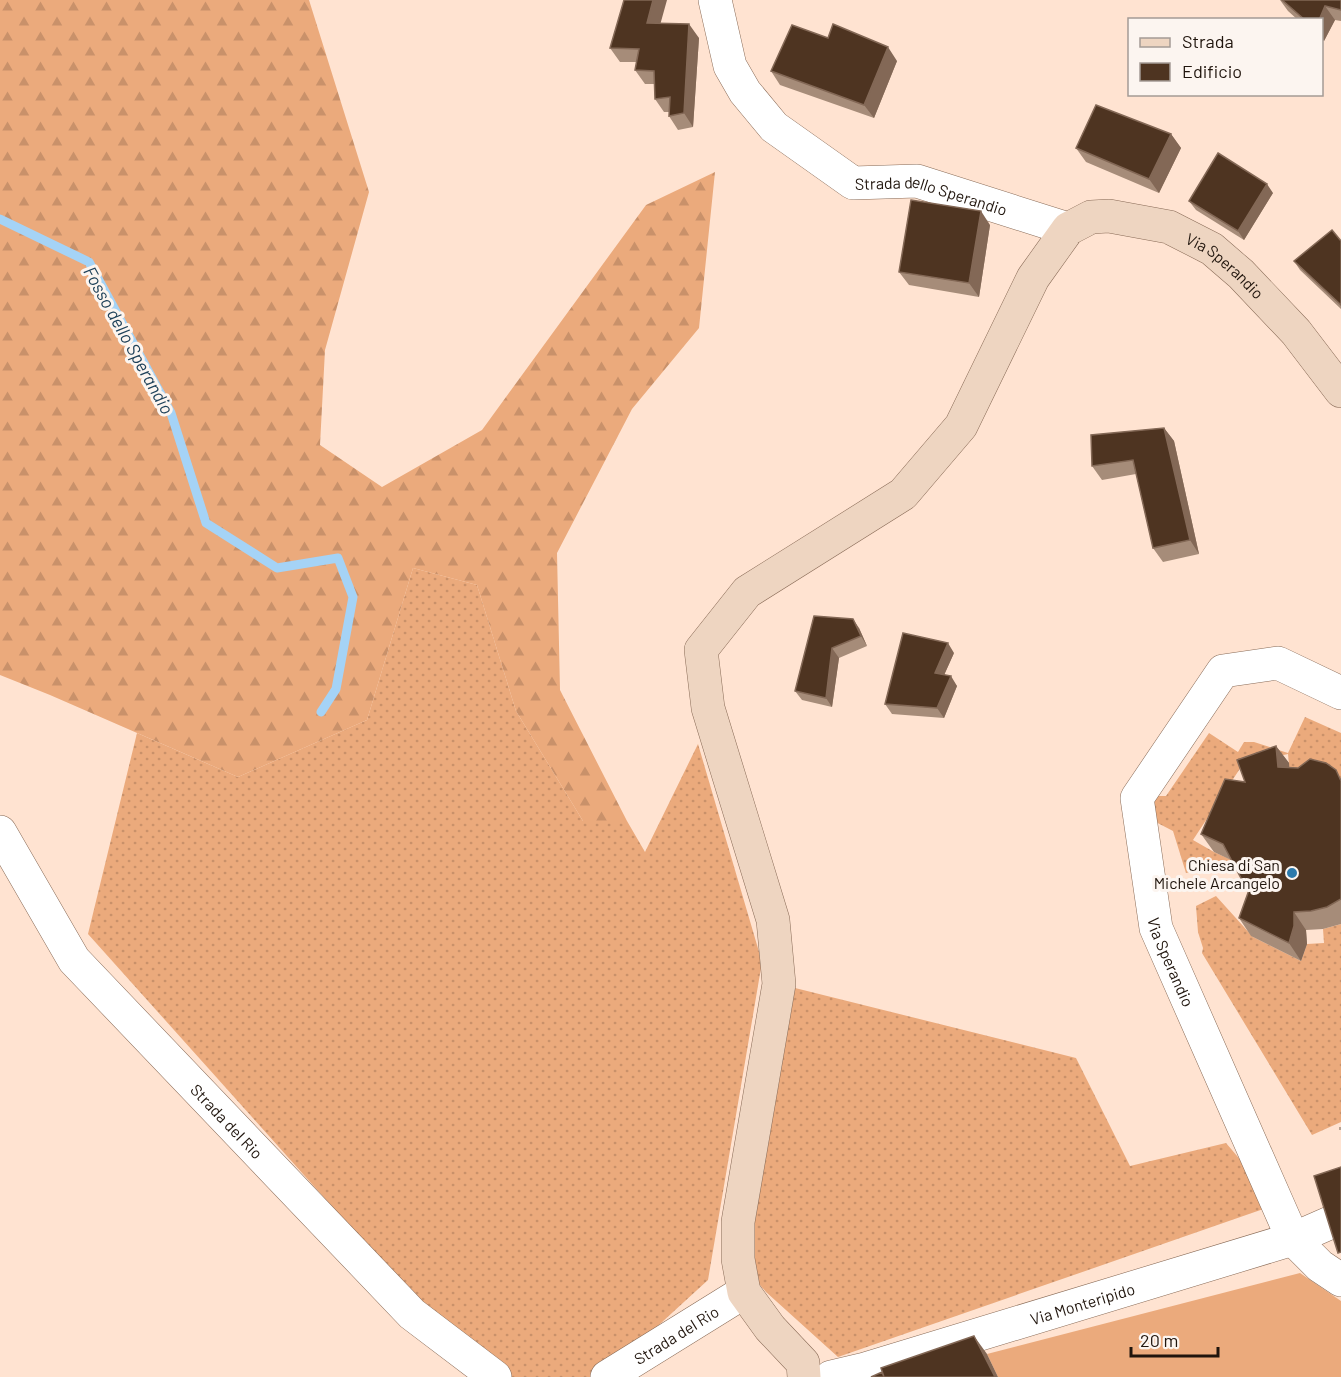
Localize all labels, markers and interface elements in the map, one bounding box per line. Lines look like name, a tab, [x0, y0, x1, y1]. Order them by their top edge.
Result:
legend	[1128, 18, 1323, 96]
text: Strada	[1182, 30, 1234, 52]
text: Edificio	[1182, 60, 1242, 82]
street label: Strada dello Sperandio	[854, 171, 1010, 219]
street label: Via Sperandio	[1183, 228, 1268, 302]
water label: Fosso dello Sperandio	[79, 262, 179, 418]
place label: Chiesa di San Michele Arcangelo	[1154, 855, 1280, 892]
marker: Chiesa di San Michele Arcangelo	[1285, 866, 1299, 880]
street label: Via Sperandio	[1145, 916, 1199, 1009]
street label: Strada del Rio	[187, 1079, 267, 1162]
street label: Via Monteripido	[1028, 1278, 1137, 1328]
street label: Strada del Rio	[630, 1301, 722, 1368]
scale bar	[1131, 1320, 1218, 1358]
text: 20 m	[1140, 1329, 1178, 1351]

